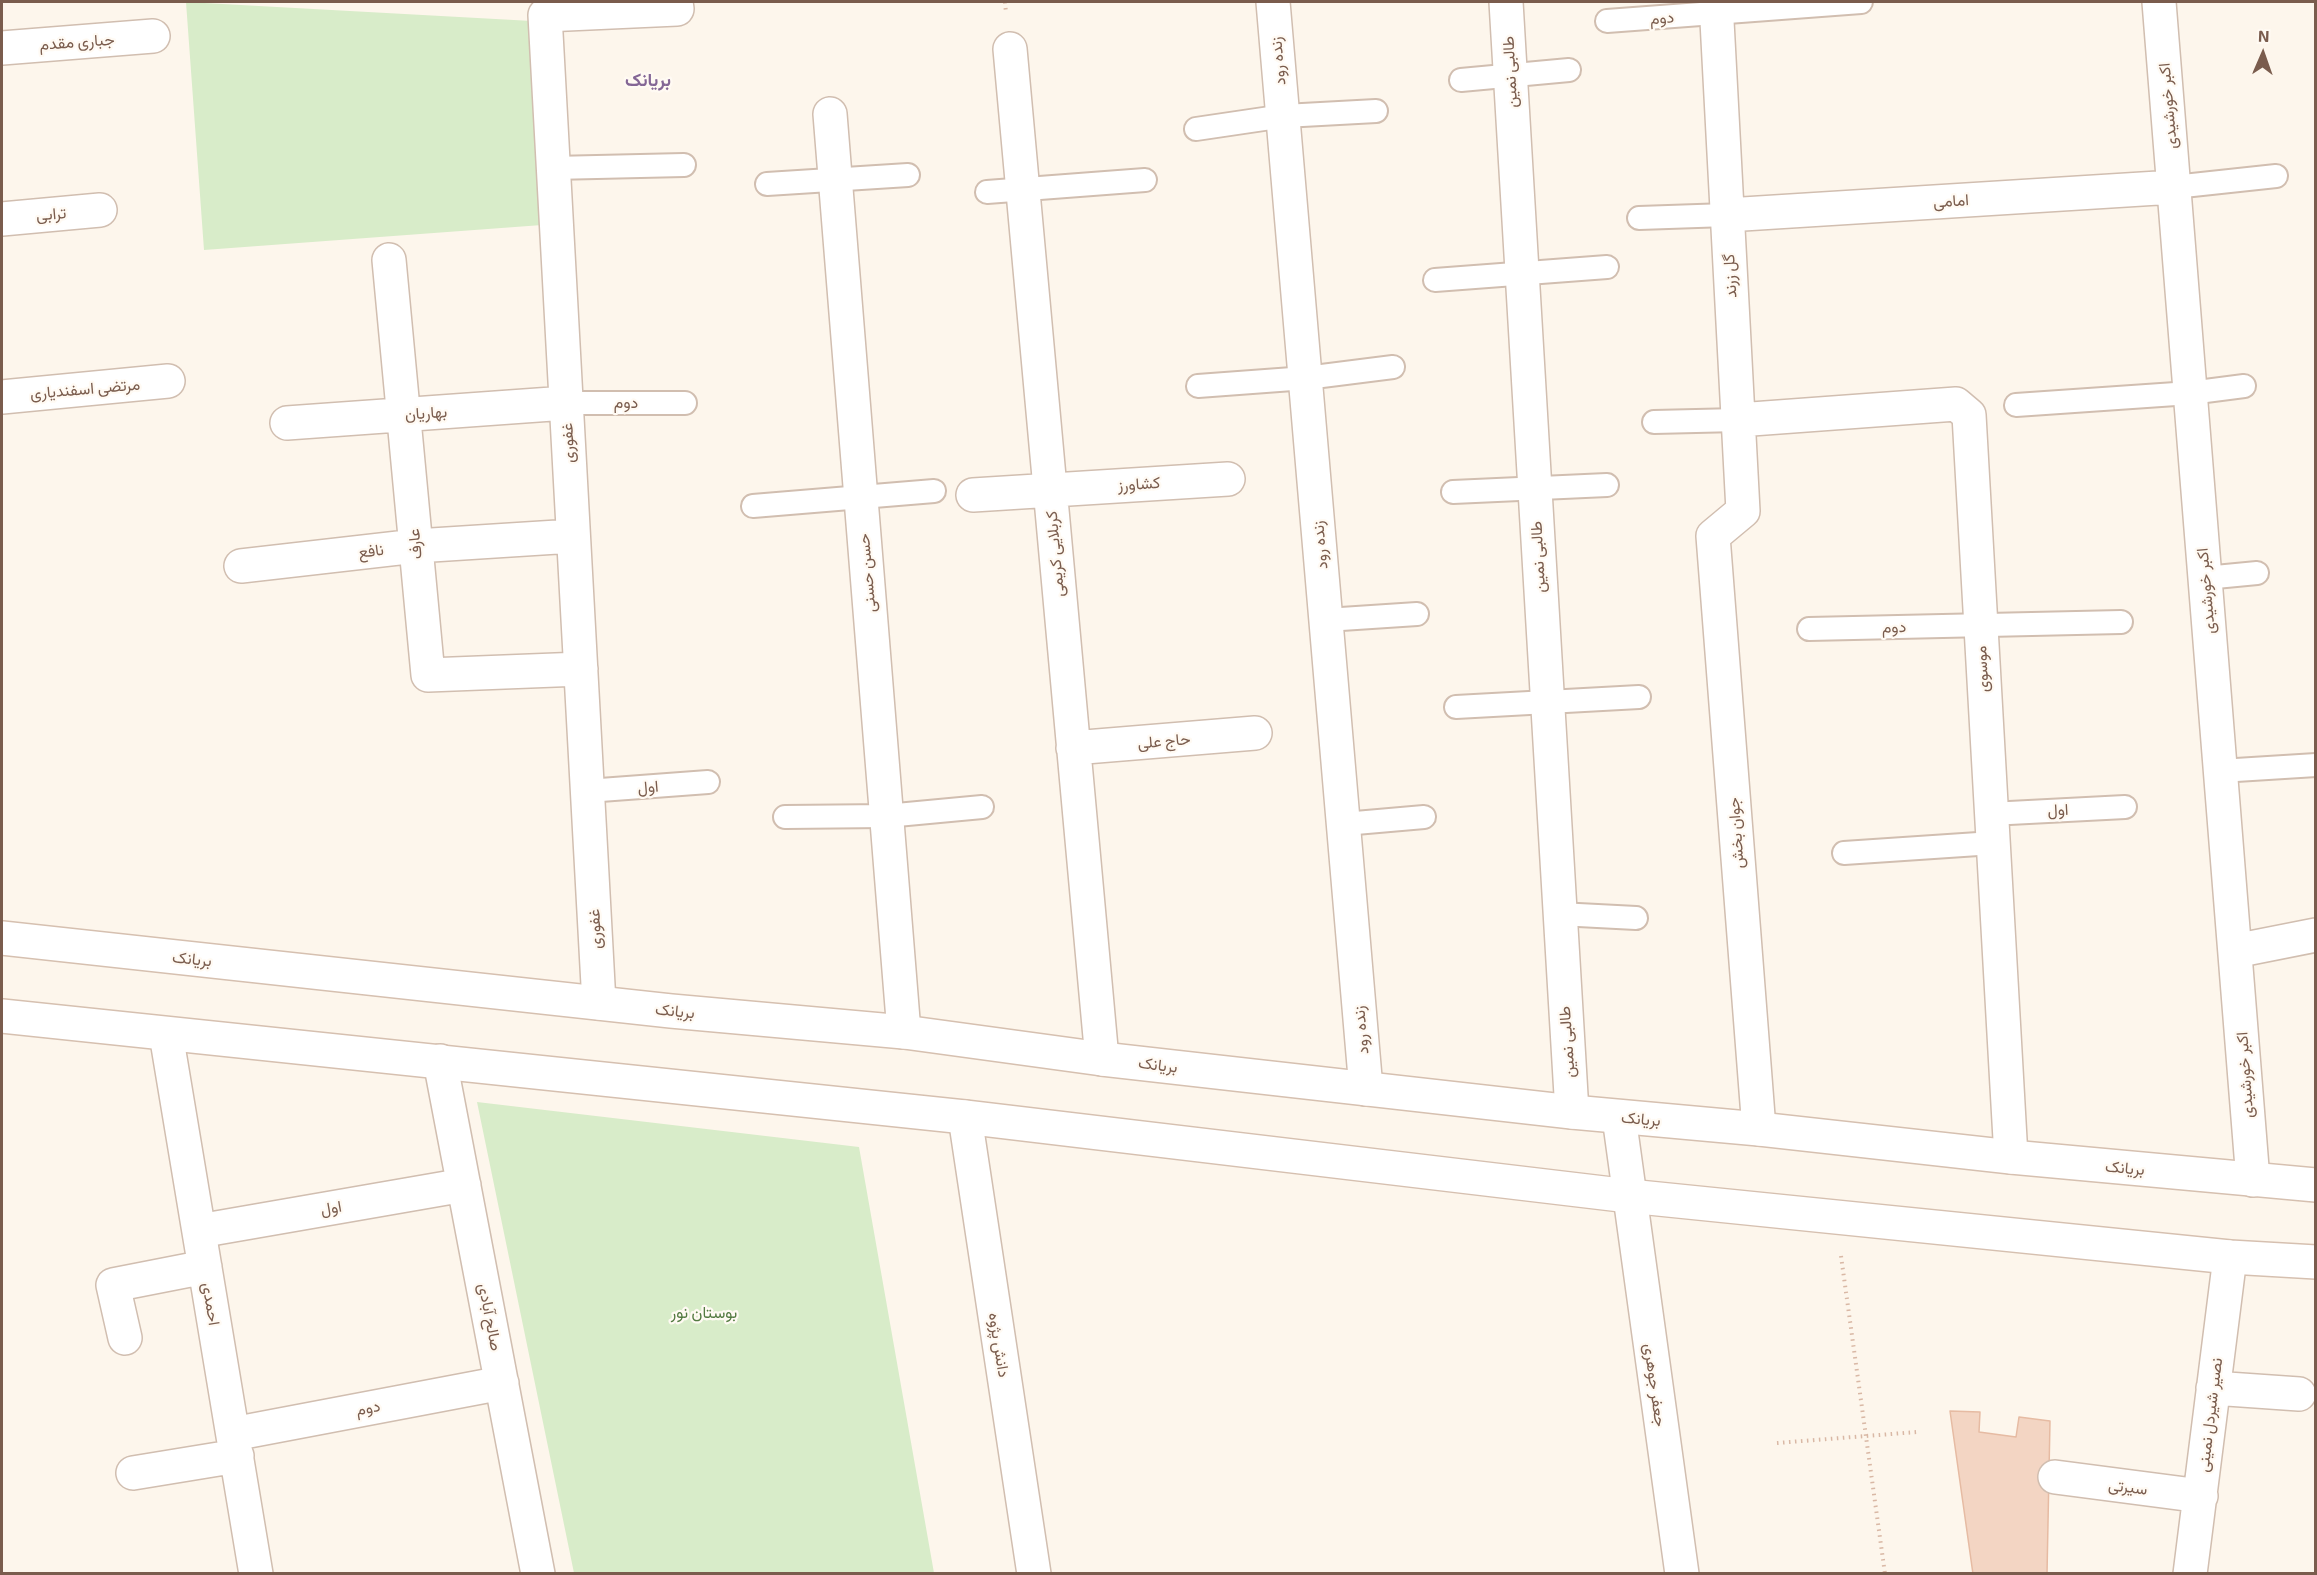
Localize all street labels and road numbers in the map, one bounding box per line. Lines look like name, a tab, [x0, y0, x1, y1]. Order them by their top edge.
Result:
street label: دوم	[1649, 8, 1675, 28]
street label: جباری مقدم	[39, 30, 115, 54]
street label: زنده رود	[1266, 36, 1290, 86]
street label: طالبی نمین	[1499, 36, 1521, 108]
street label: اکبر خورشیدی	[2155, 62, 2181, 150]
street label: امامی	[1933, 190, 1969, 212]
street label: ترابی	[35, 203, 67, 225]
street label: گل زرند	[1719, 253, 1741, 299]
street label: مرتضی اسفندیاری	[29, 375, 141, 403]
street label: دوم	[614, 393, 638, 413]
street label: بهاریان	[404, 402, 448, 424]
street label: غفوری	[557, 422, 579, 464]
street label: کشاورز	[1117, 473, 1161, 495]
street label: کربلایی کریمی	[1042, 510, 1068, 598]
street label: زنده رود	[1308, 520, 1332, 570]
street label: طالبی نمین	[1527, 521, 1549, 593]
street label: عارف	[404, 528, 426, 560]
street label: حسن حسنی	[854, 533, 880, 613]
street label: نافع	[357, 540, 385, 562]
street label: اکبر خورشیدی	[2193, 547, 2219, 635]
street label: دوم	[1882, 617, 1906, 637]
street label: موسوی	[1971, 645, 1993, 693]
street label: حاج علی	[1137, 729, 1191, 753]
street label: اول	[637, 777, 659, 797]
street label: جوان بخش	[1724, 797, 1748, 869]
street label: اول	[2047, 800, 2069, 820]
street label: غفوری	[584, 908, 606, 950]
street label: بریانک	[171, 947, 213, 971]
street label: بریانک	[654, 999, 696, 1023]
street label: زنده رود	[1349, 1005, 1373, 1055]
street label: طالبی نمین	[1555, 1006, 1579, 1078]
street label: اکبر خورشیدی	[2232, 1031, 2258, 1119]
street label: بریانک	[1137, 1053, 1179, 1077]
street label: بریانک	[1620, 1108, 1662, 1130]
street label: بریانک	[2104, 1157, 2146, 1179]
street label: اول	[319, 1197, 343, 1219]
street label: احمدی	[198, 1281, 224, 1327]
street label: صالح آبادی	[474, 1282, 506, 1352]
street label: دانش پژوه	[984, 1311, 1014, 1379]
street label: جعفر جوهری	[1640, 1342, 1670, 1428]
street label: نصیر شیردل نمینی	[2193, 1357, 2227, 1473]
street label: دوم	[354, 1396, 382, 1420]
street label: سیرتی	[2107, 1475, 2149, 1499]

